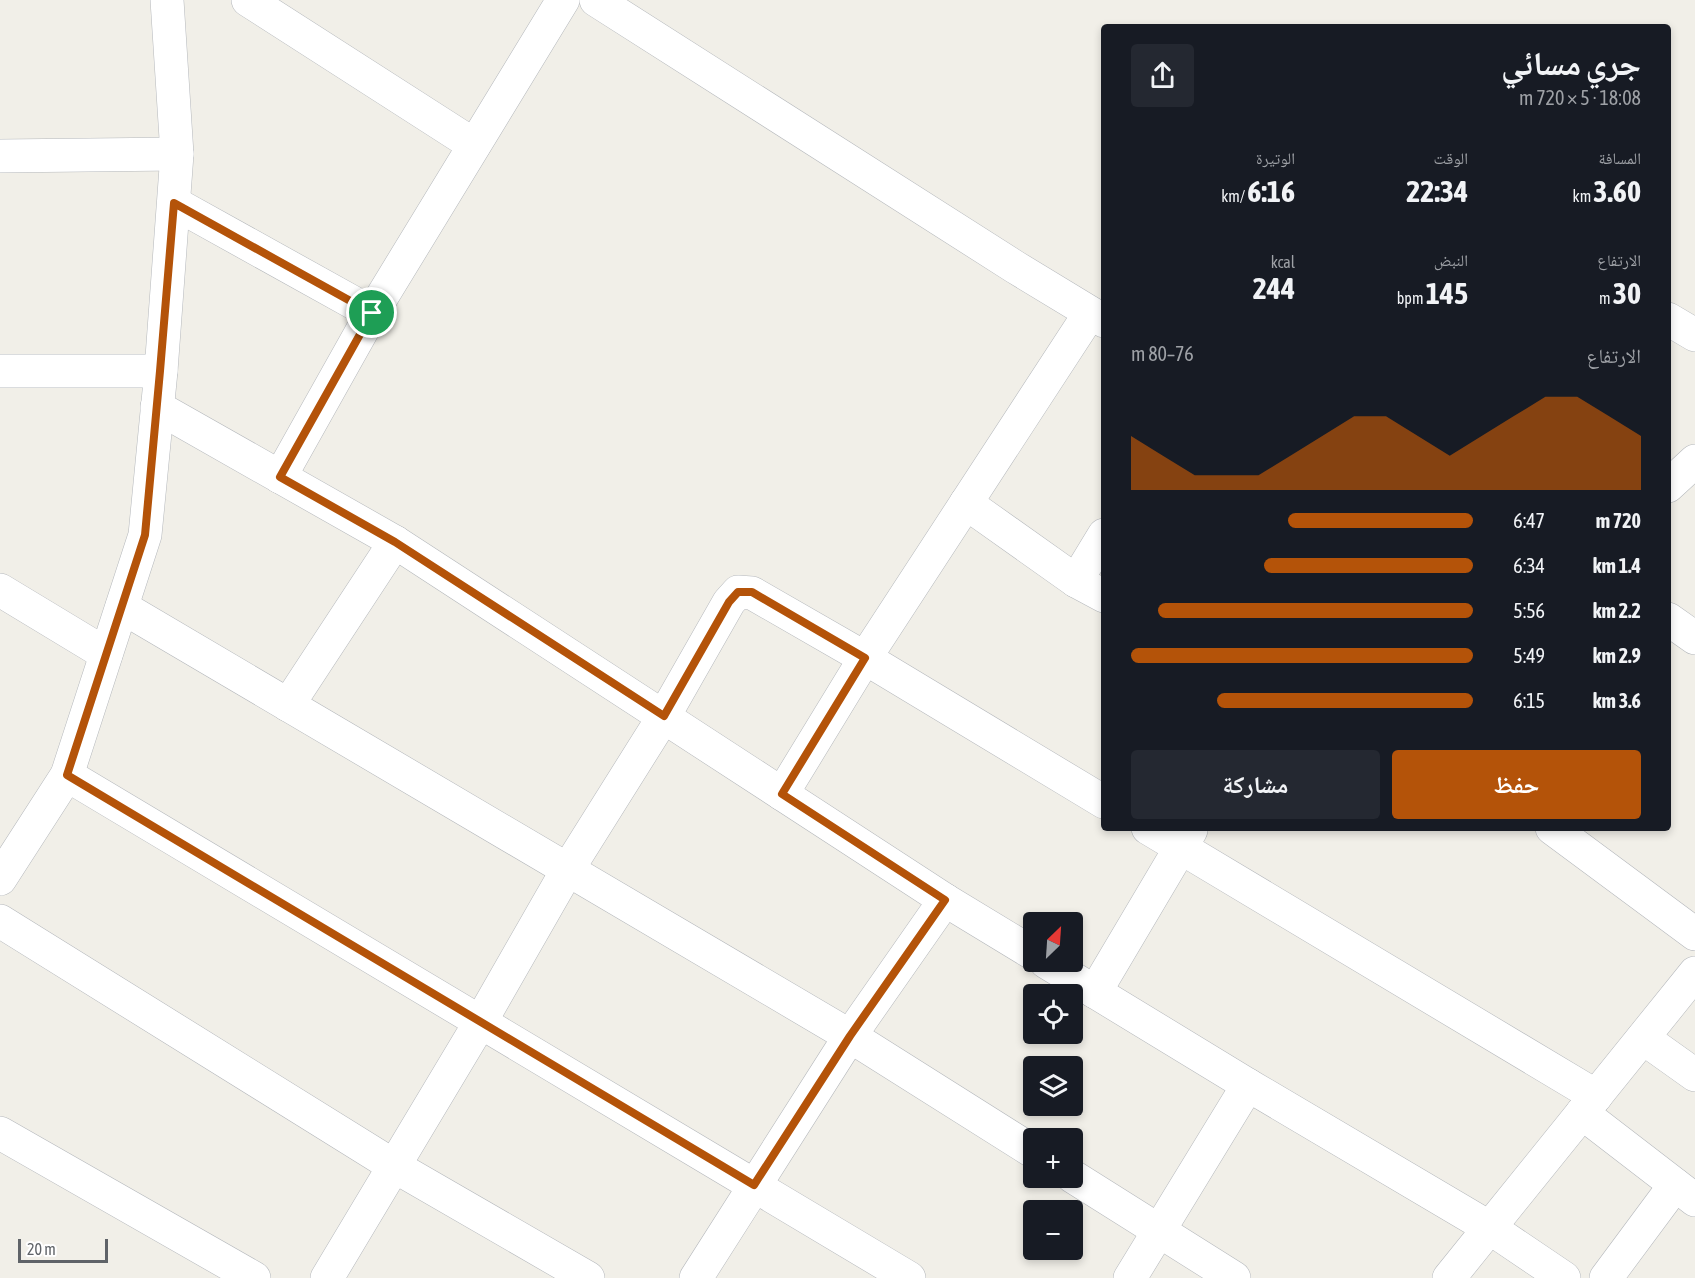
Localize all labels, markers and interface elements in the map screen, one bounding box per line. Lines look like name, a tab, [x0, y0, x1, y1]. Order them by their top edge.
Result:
button: share	[1131, 44, 1194, 107]
text: جري مسائي	[1501, 44, 1641, 82]
text: 18:08 · 5 × 720 m	[1519, 86, 1641, 109]
text: الوتيرة	[1256, 149, 1295, 167]
text: الوقت	[1434, 149, 1468, 167]
text: المسافة	[1599, 149, 1641, 167]
text: 6:16	[1247, 174, 1295, 208]
text: 22:34	[1406, 174, 1468, 208]
text: 3.60	[1593, 174, 1641, 208]
text: /km	[1221, 187, 1247, 205]
text: km	[1573, 187, 1593, 205]
text: النبض	[1434, 251, 1468, 269]
text: الارتفاع	[1597, 251, 1641, 269]
text: kcal	[1271, 253, 1295, 271]
text: 244	[1253, 271, 1295, 305]
text: 145	[1426, 276, 1468, 310]
text: 30	[1613, 276, 1641, 310]
pin	[346, 287, 397, 338]
text: bpm	[1397, 289, 1426, 307]
text: m	[1599, 289, 1613, 307]
icon: arrive	[355, 296, 388, 329]
text: 76–80 m	[1131, 342, 1194, 365]
text: الارتفاع	[1586, 344, 1641, 367]
text: 6:47	[1513, 509, 1545, 532]
text: 720 m	[1596, 509, 1641, 532]
text: 6:34	[1513, 554, 1545, 577]
text: 1.4 km	[1593, 554, 1641, 577]
text: 5:56	[1513, 599, 1545, 622]
text: 2.2 km	[1593, 599, 1641, 622]
text: 5:49	[1513, 644, 1545, 667]
text: 2.9 km	[1593, 644, 1641, 667]
text: 6:15	[1513, 689, 1545, 712]
text: 3.6 km	[1593, 689, 1641, 712]
button: مشاركة	[1131, 750, 1380, 819]
button: حفظ	[1392, 750, 1641, 819]
north arrow	[1023, 912, 1083, 972]
map controls	[1023, 912, 1083, 1260]
button: locate	[1023, 984, 1083, 1044]
button: layers	[1023, 1056, 1083, 1116]
button: +	[1023, 1128, 1083, 1188]
button: −	[1023, 1200, 1083, 1260]
scale bar	[18, 1236, 108, 1264]
text: 20 m	[27, 1240, 56, 1258]

